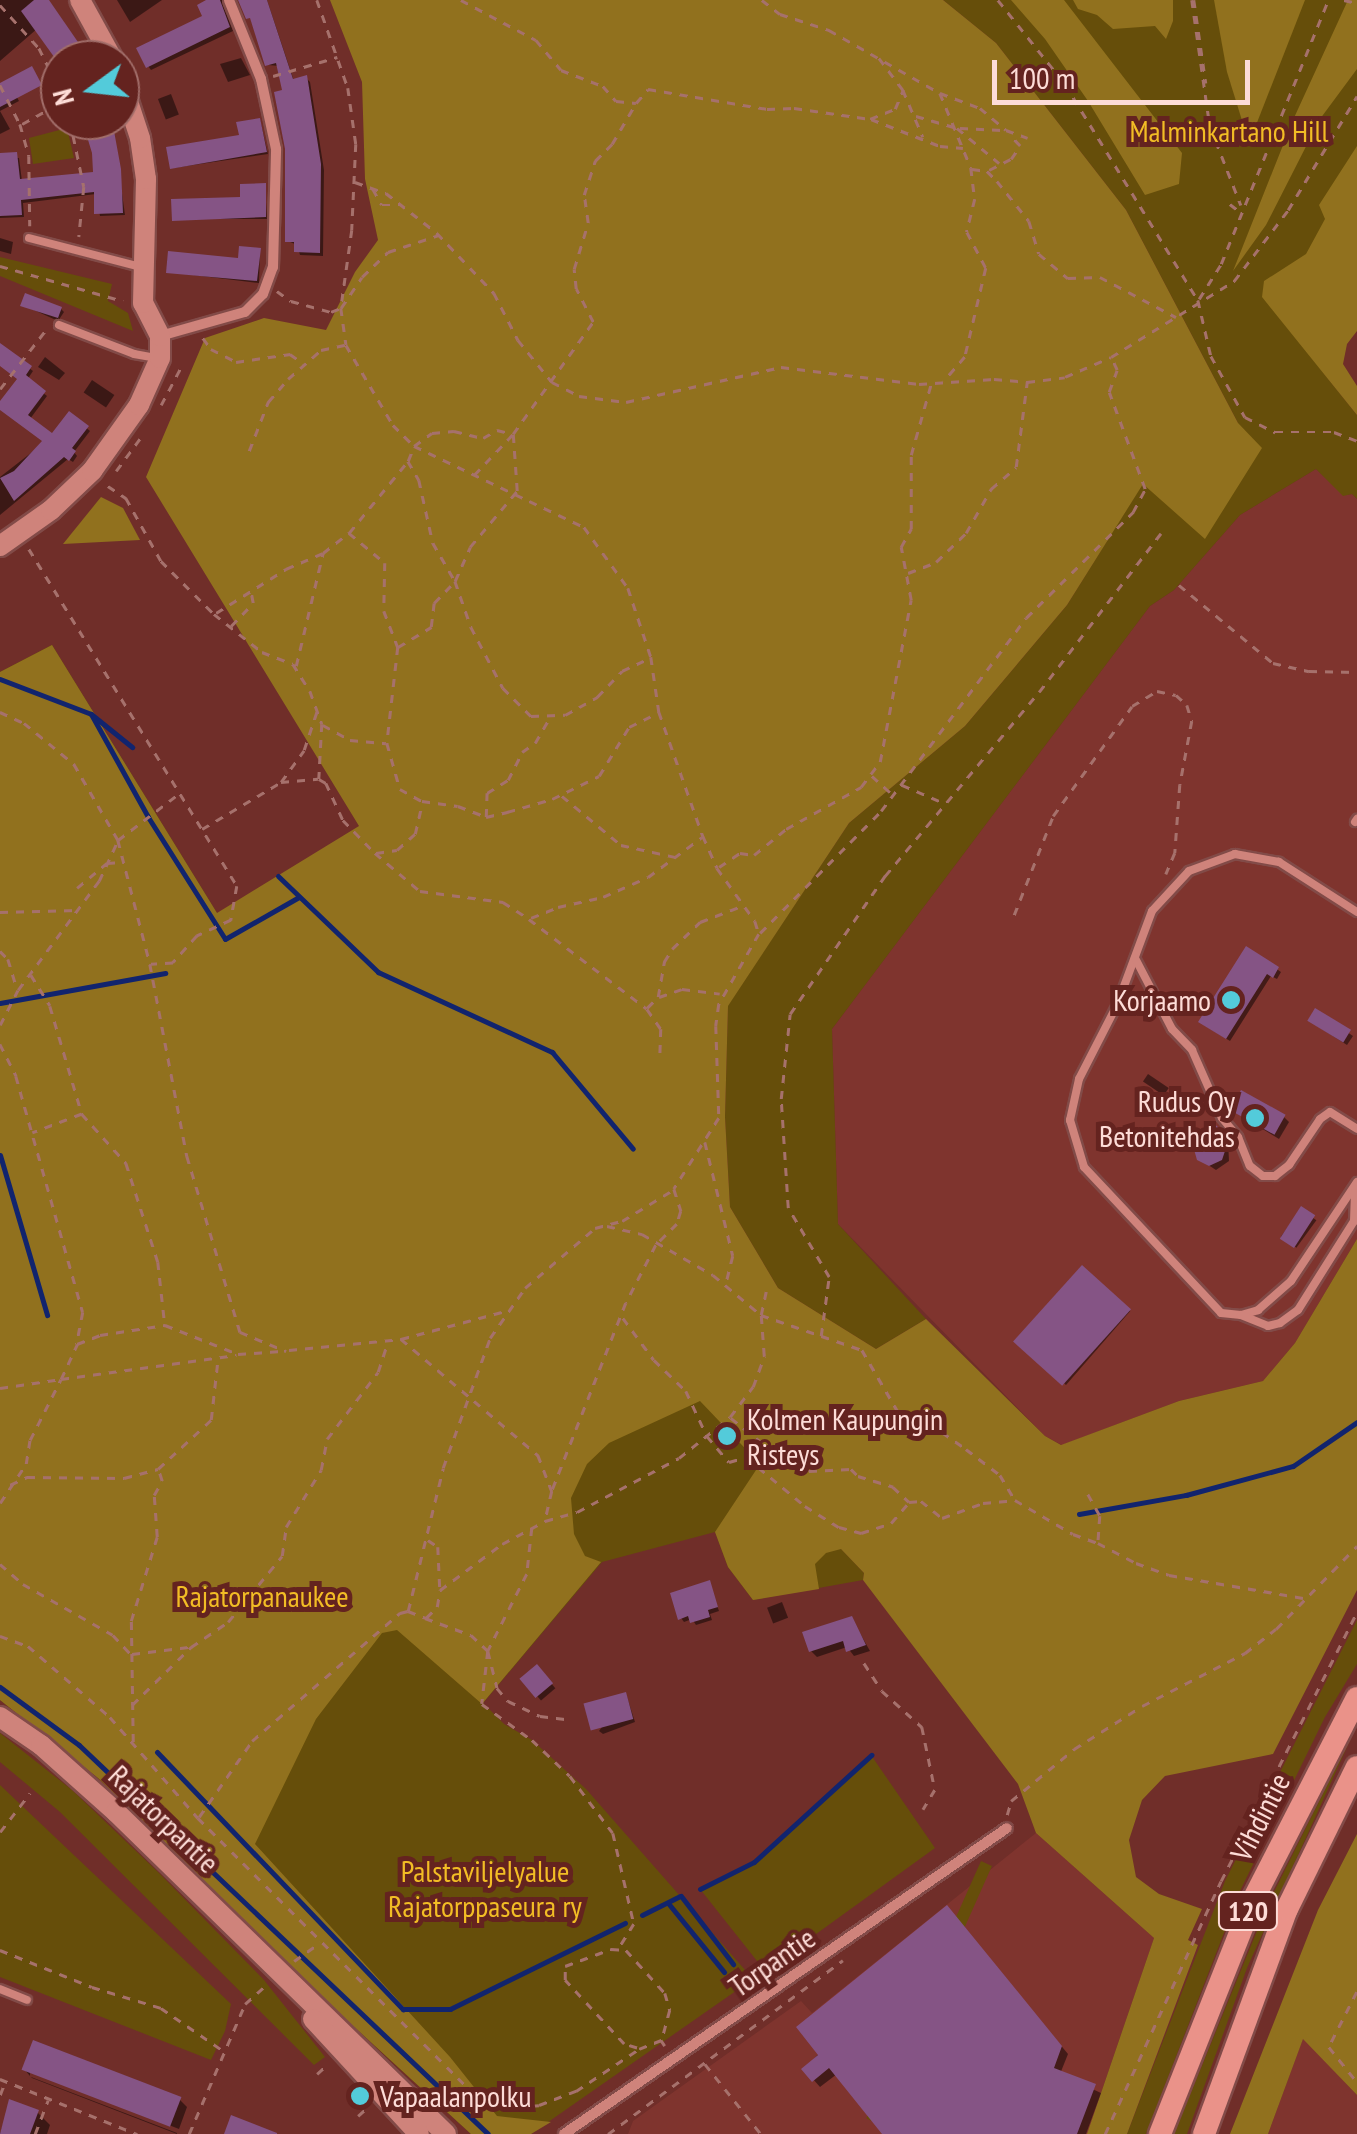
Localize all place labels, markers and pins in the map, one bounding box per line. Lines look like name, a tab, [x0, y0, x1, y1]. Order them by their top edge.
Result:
place label: Korjaamo	[1113, 982, 1211, 1018]
marker: Korjaamo	[1220, 989, 1242, 1011]
place label: Rudus Oy Betonitehdas	[1099, 1083, 1235, 1154]
marker: Rudus Oy Betonitehdas	[1244, 1107, 1266, 1129]
place label: Kolmen Kaupungin Risteys	[747, 1401, 943, 1472]
marker: Kolmen Kaupungin Risteys	[716, 1425, 738, 1447]
place label: Vapaalanpolku	[380, 2078, 532, 2114]
marker: Vapaalanpolku	[349, 2085, 371, 2107]

